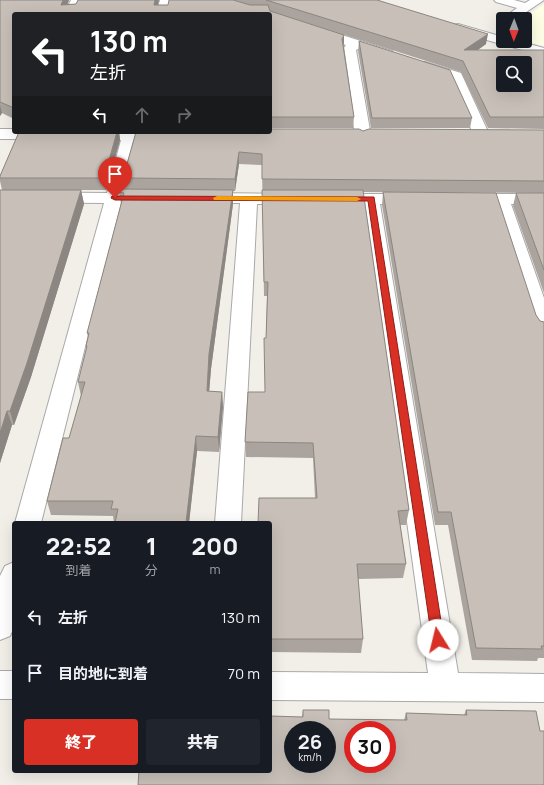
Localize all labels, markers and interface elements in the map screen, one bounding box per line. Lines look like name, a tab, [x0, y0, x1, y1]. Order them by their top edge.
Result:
north arrow	[496, 12, 532, 48]
map controls	[496, 12, 532, 92]
text: 130 m	[90, 22, 168, 60]
icon: left	[24, 28, 76, 80]
button: search	[496, 56, 532, 92]
text: 左折	[90, 60, 126, 84]
icon: left	[89, 104, 111, 126]
icon: ahead	[131, 104, 153, 126]
icon: right	[173, 104, 195, 126]
pin	[98, 157, 132, 198]
icon: arrive	[104, 163, 126, 185]
text: 22:52	[46, 529, 111, 562]
text: 1	[146, 529, 157, 562]
text: 200	[191, 529, 238, 562]
text: m	[209, 560, 220, 578]
text: 到着	[65, 561, 91, 579]
text: 分	[145, 561, 158, 579]
icon: left	[24, 606, 46, 628]
text: 左折	[58, 607, 88, 628]
text: 130 m	[221, 607, 260, 628]
position arrow	[417, 619, 459, 661]
icon: arrive	[24, 662, 46, 684]
text: 目的地に到着	[58, 663, 148, 684]
text: 70 m	[228, 663, 260, 684]
button: 終了	[24, 719, 138, 765]
button: 共有	[146, 719, 260, 765]
speed limit sign: 30	[344, 721, 396, 773]
text: 26	[298, 728, 322, 755]
text: km/h	[298, 750, 322, 764]

